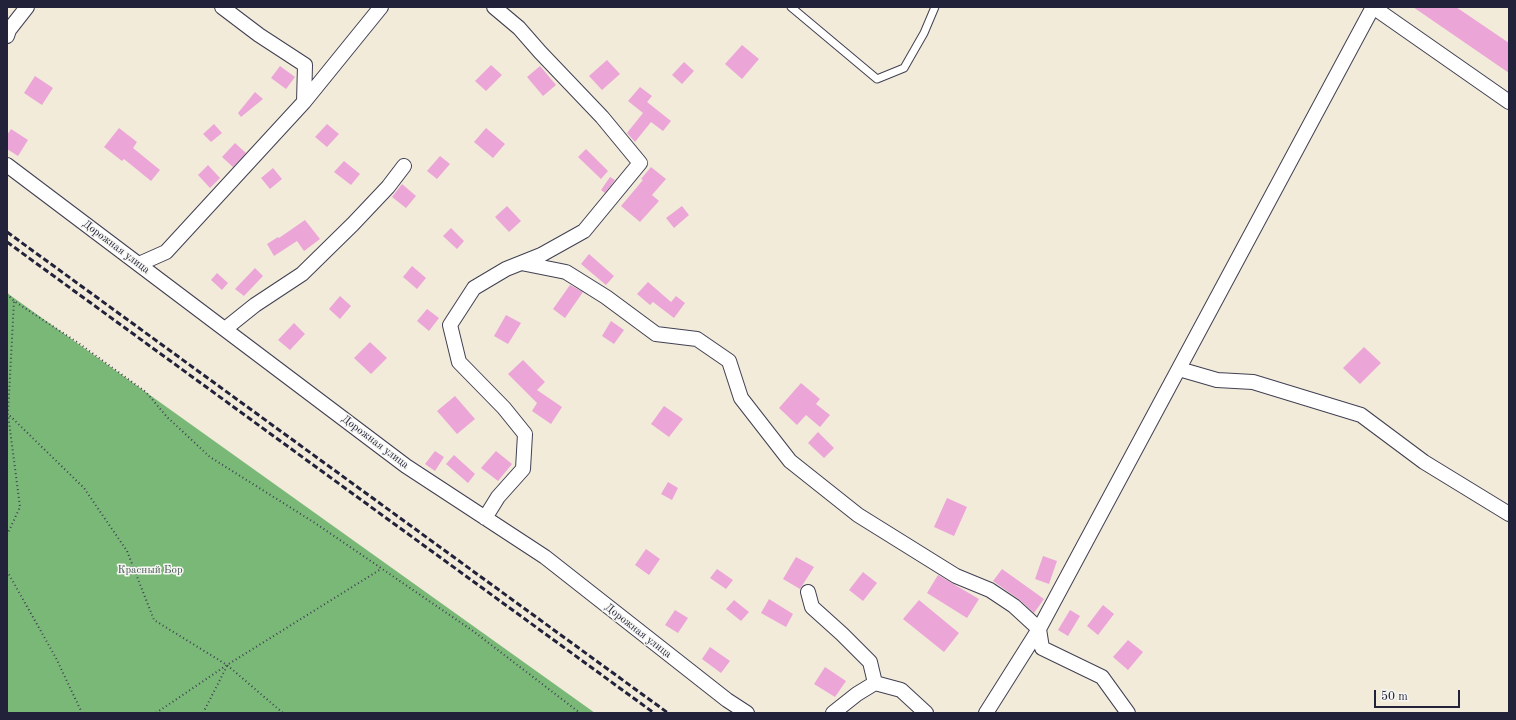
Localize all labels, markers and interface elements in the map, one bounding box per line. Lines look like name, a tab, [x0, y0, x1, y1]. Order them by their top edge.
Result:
street label: Дорожная улица	[80, 217, 152, 277]
street label: Дорожная улица	[339, 412, 411, 472]
park label: Красный Бор	[117, 563, 183, 577]
street label: Дорожная улица	[602, 601, 674, 661]
scale bar	[1376, 682, 1462, 708]
text: 50 m	[1381, 691, 1408, 703]

